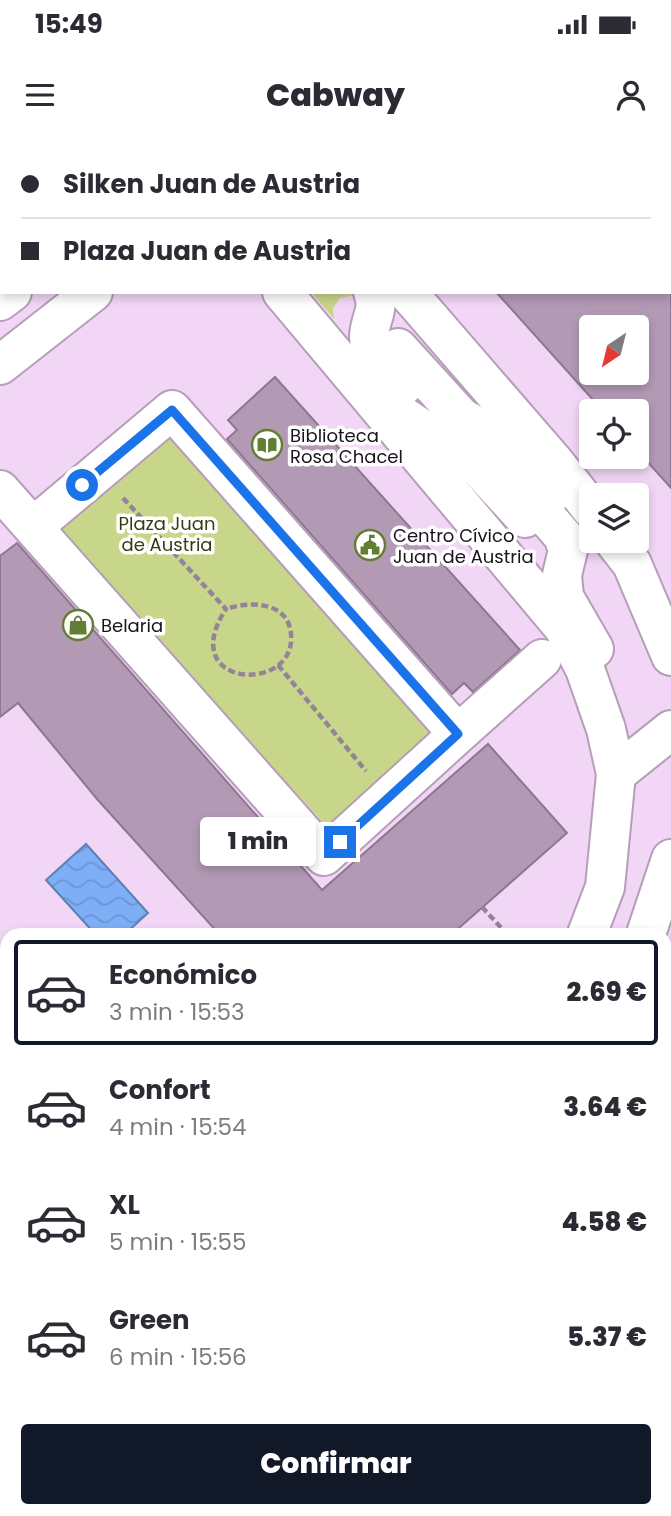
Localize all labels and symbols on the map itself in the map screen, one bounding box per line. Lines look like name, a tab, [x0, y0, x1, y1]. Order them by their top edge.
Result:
north arrow	[579, 315, 649, 385]
place label: Biblioteca Rosa Chacel	[290, 423, 403, 469]
library icon: Biblioteca Rosa Chacel	[250, 428, 284, 462]
route start	[66, 469, 98, 501]
park label: Plaza Juan de Austria	[119, 511, 215, 557]
place label: Centro Cívico Juan de Austria	[393, 523, 534, 569]
public building icon: Centro Cívico Juan de Austria	[353, 528, 387, 562]
shop icon: Belaria	[61, 608, 95, 642]
place label: Belaria	[101, 613, 163, 638]
callout: 1 min	[200, 818, 316, 866]
route end	[324, 826, 356, 858]

